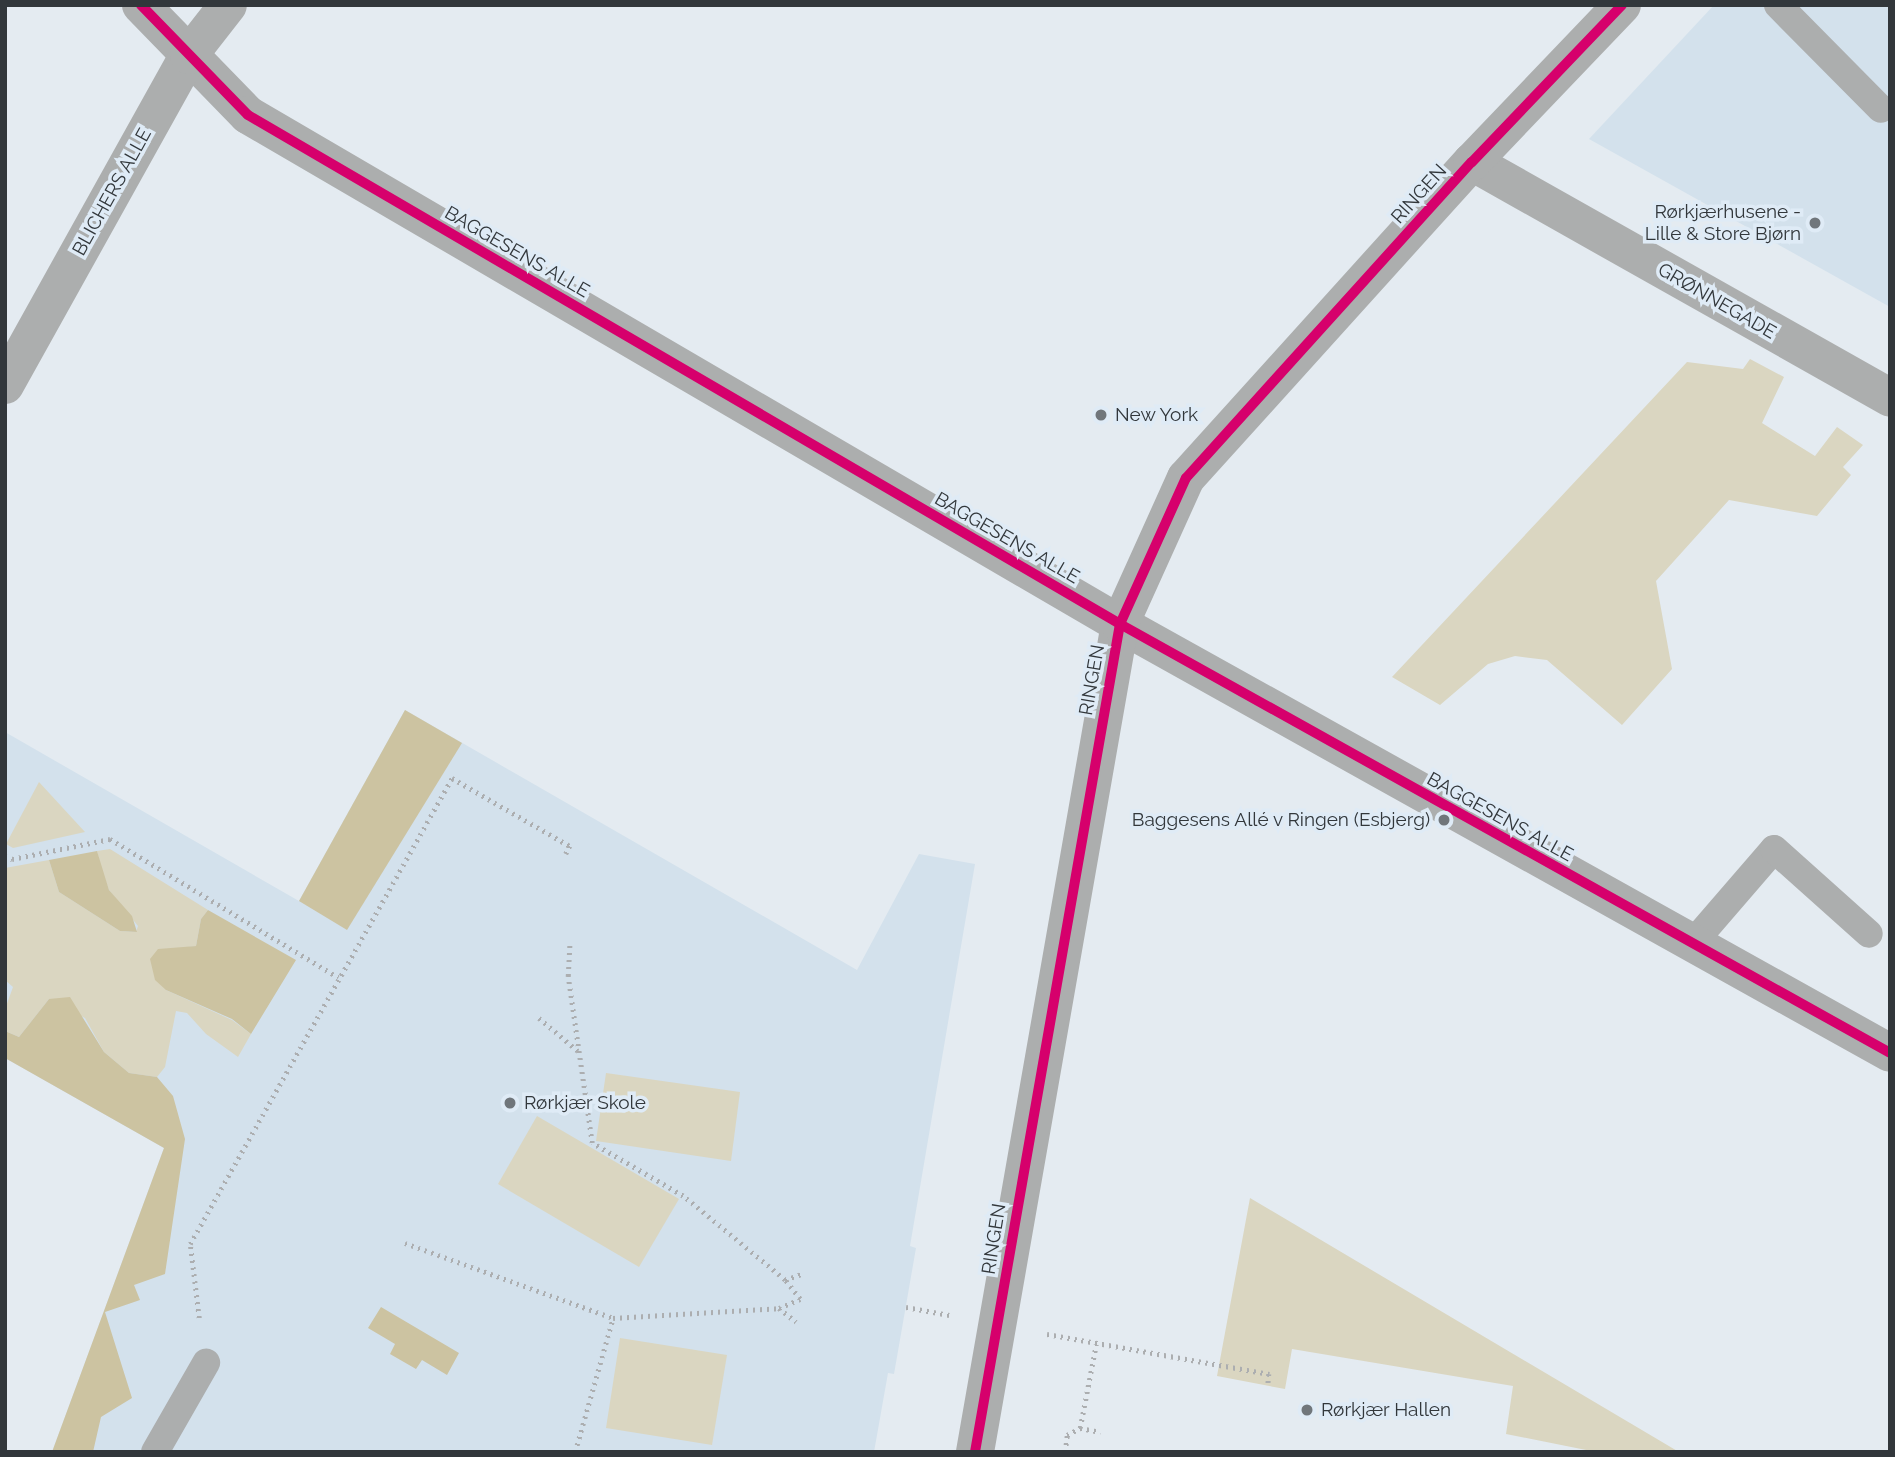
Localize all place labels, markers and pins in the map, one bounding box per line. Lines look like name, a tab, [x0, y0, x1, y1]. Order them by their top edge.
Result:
place label: Rørkjærhusene - Lille & Store Bjørn	[1645, 201, 1801, 245]
marker: Rørkjærhusene - Lille & Store Bjørn	[1807, 215, 1823, 231]
place label: New York	[1115, 404, 1199, 426]
marker: New York	[1093, 407, 1109, 423]
place label: Baggesens Allé v Ringen (Esbjerg)	[1130, 809, 1430, 831]
marker: Baggesens Allé v Ringen (Esbjerg)	[1436, 812, 1452, 828]
place label: Rørkjær Skole	[524, 1092, 646, 1114]
marker: Rørkjær Skole	[502, 1095, 518, 1111]
place label: Rørkjær Hallen	[1321, 1399, 1451, 1421]
marker: Rørkjær Hallen	[1299, 1402, 1315, 1418]

